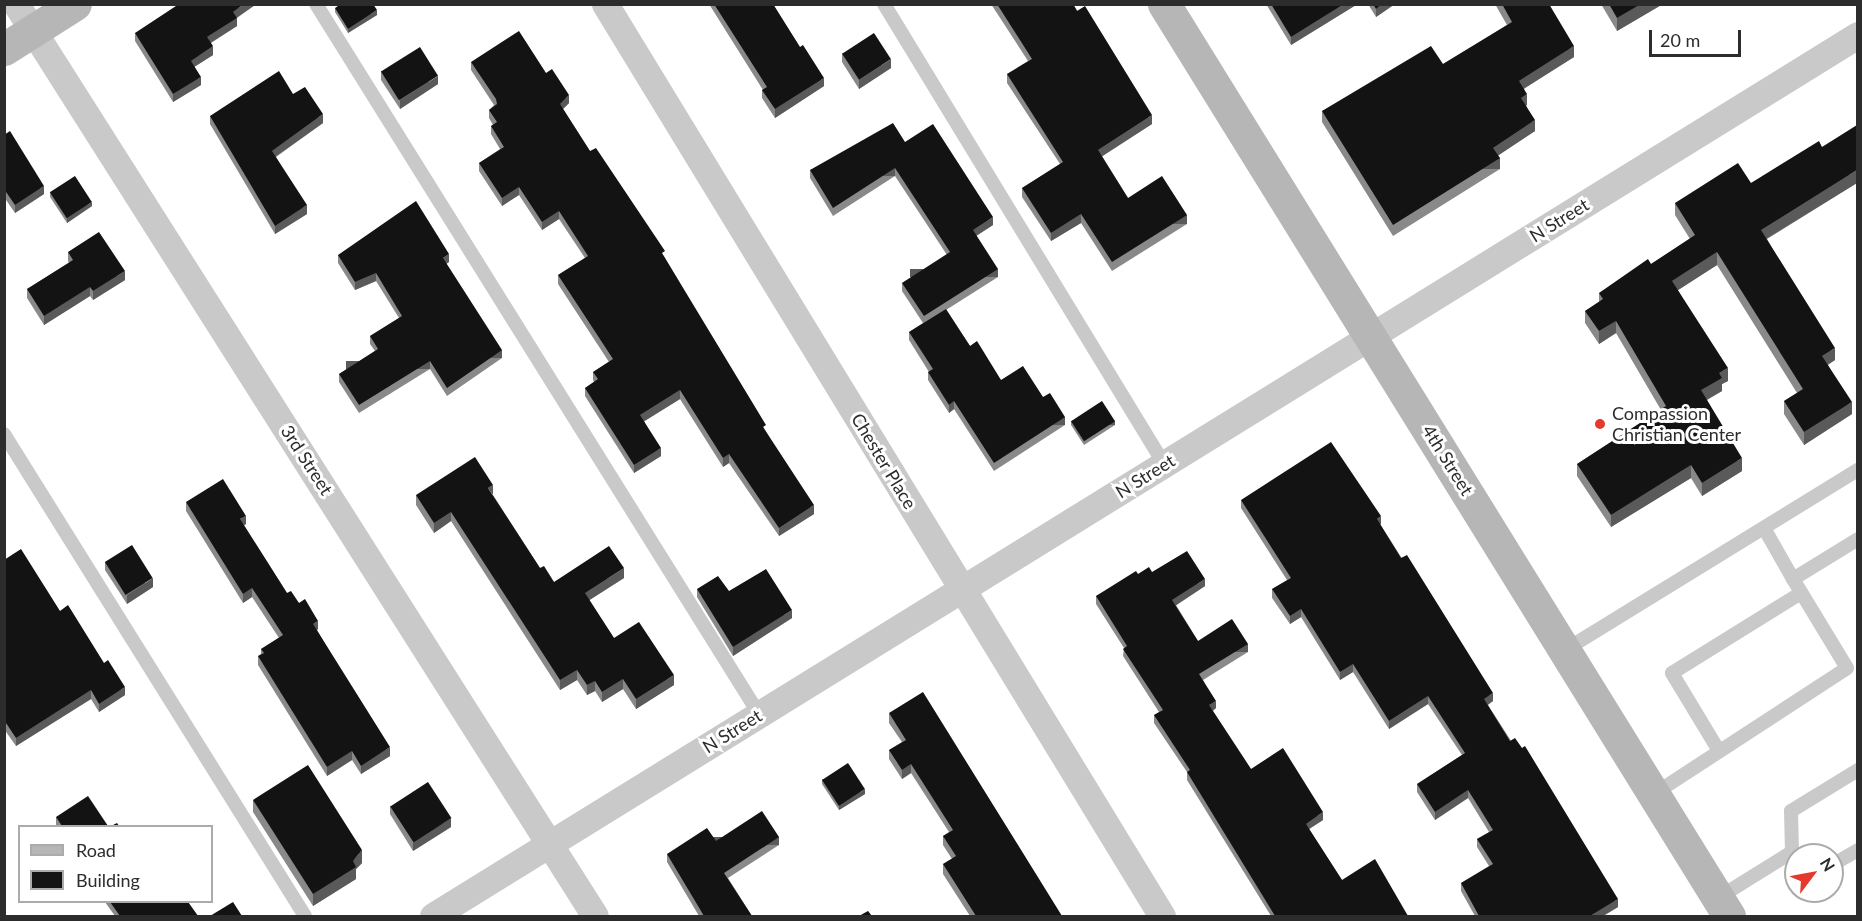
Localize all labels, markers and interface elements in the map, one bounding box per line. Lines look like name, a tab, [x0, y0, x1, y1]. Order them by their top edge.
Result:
scale bar	[1652, 18, 1744, 56]
text: 20 m	[1660, 29, 1700, 51]
street label: N Street	[1525, 193, 1593, 247]
place label: Compassion Christian Center	[1612, 403, 1741, 446]
street label: Chester Place	[847, 409, 921, 513]
marker: Compassion Christian Center	[1593, 417, 1607, 431]
street label: 3rd Street	[277, 421, 337, 499]
street label: 4th Street	[1418, 421, 1478, 499]
street label: N Street	[1111, 449, 1179, 503]
street label: N Street	[698, 704, 766, 758]
legend	[18, 825, 213, 903]
text: Road	[76, 839, 116, 861]
north arrow	[1784, 843, 1844, 903]
text: N	[1817, 854, 1839, 875]
text: Building	[76, 869, 140, 891]

